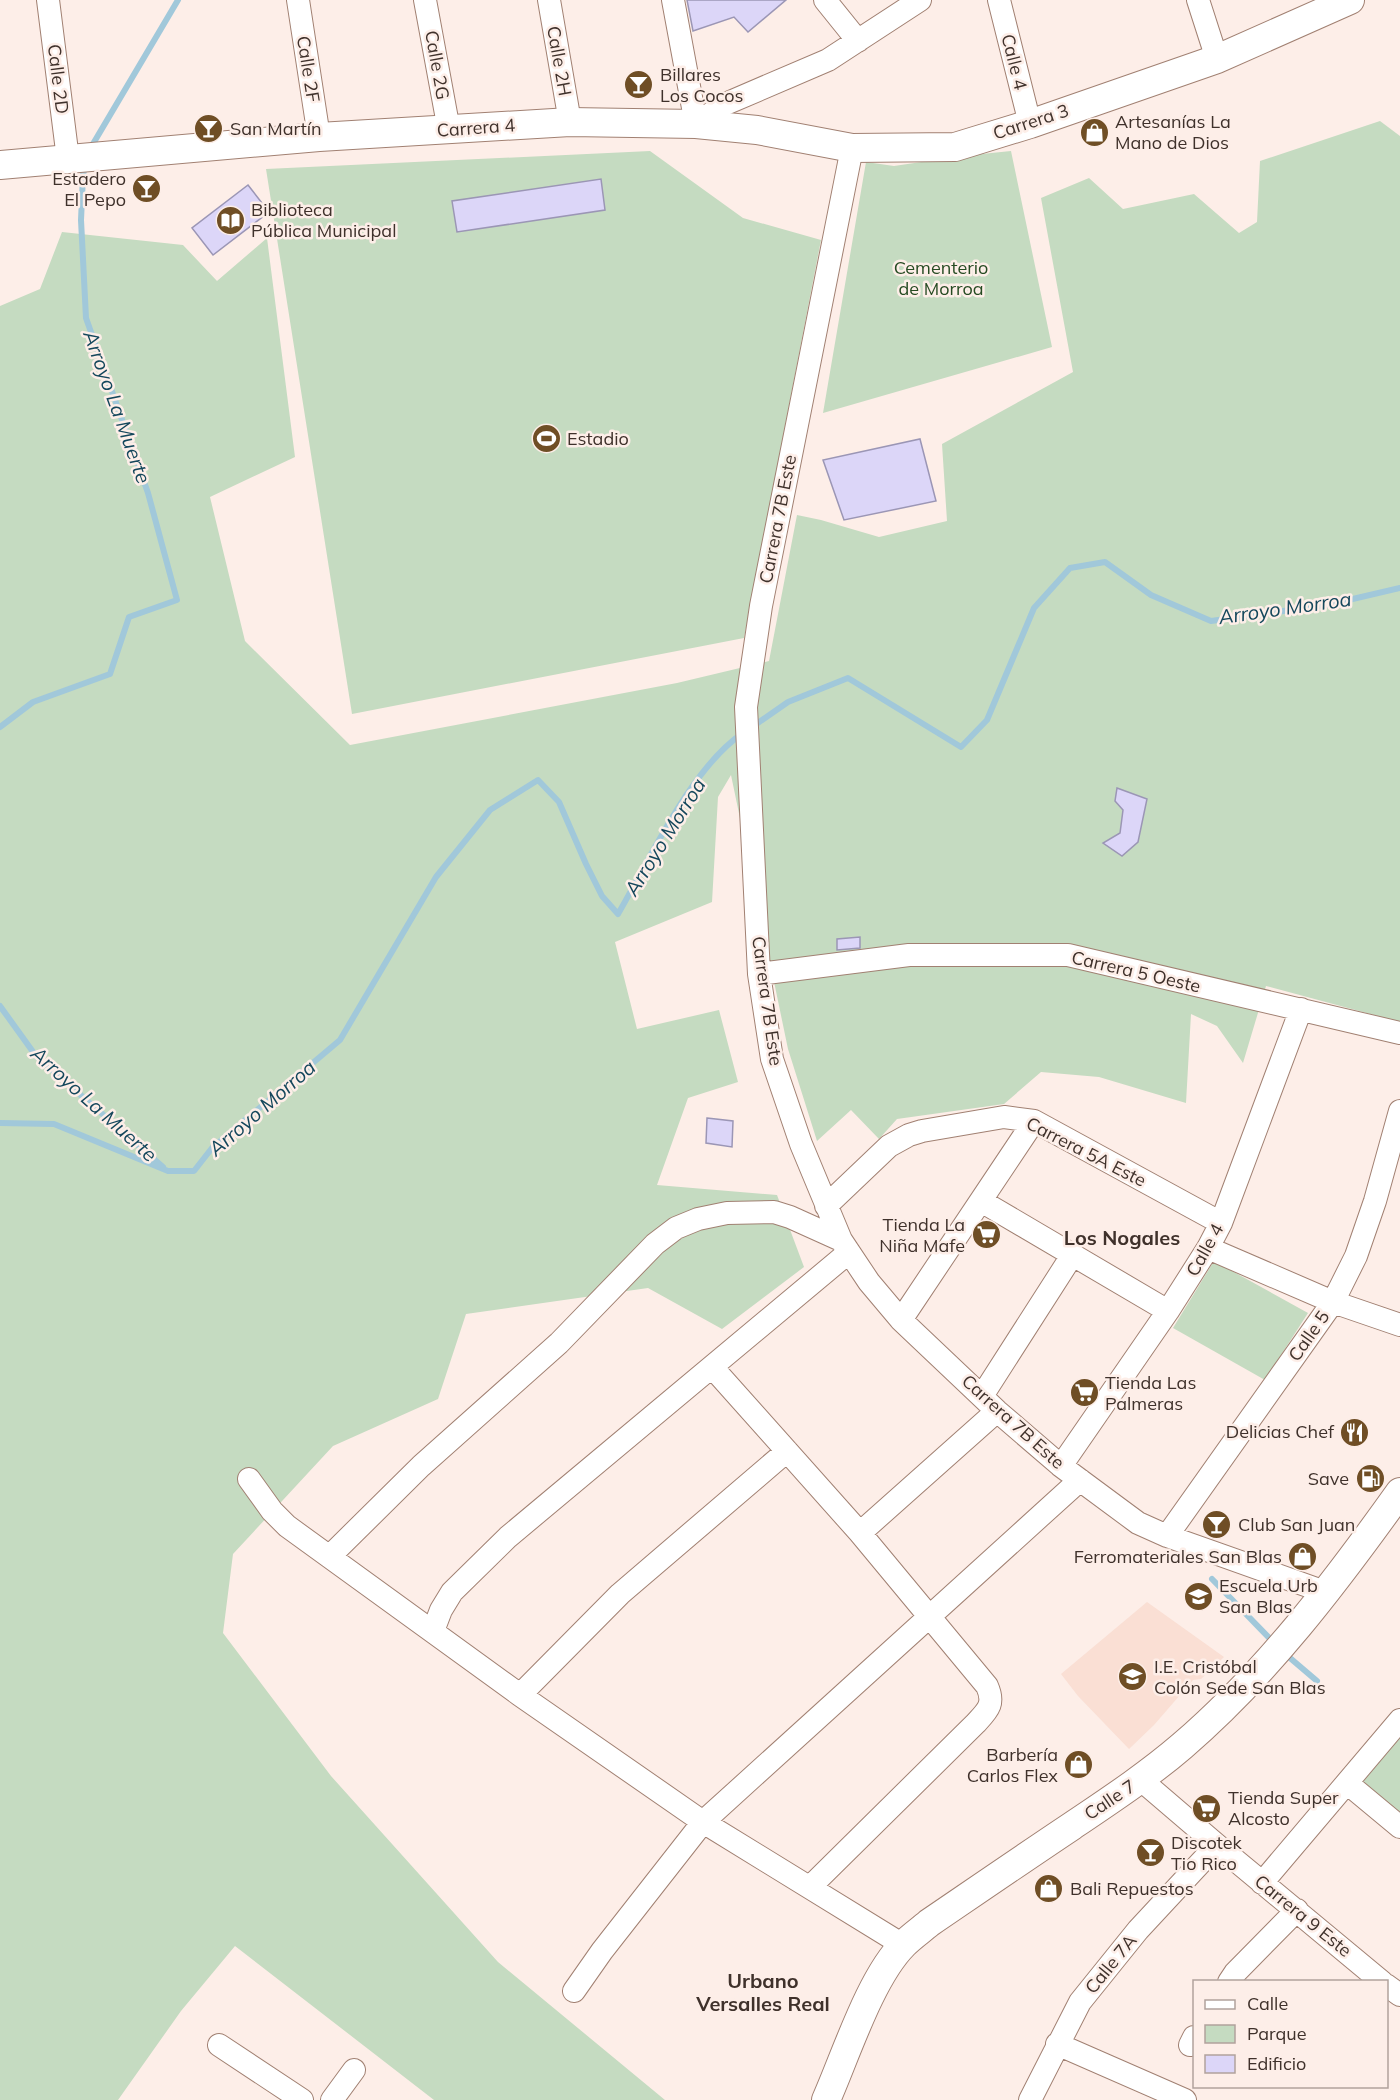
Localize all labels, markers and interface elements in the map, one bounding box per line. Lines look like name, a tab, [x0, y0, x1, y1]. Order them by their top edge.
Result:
street label: Calle 2H	[542, 24, 577, 98]
street label: Calle 2G	[420, 29, 455, 101]
street label: Calle 4	[996, 32, 1033, 92]
street label: Calle 2F	[292, 34, 325, 104]
street label: Calle 2D	[43, 43, 74, 115]
place label: Billares Los Cocos	[660, 63, 744, 107]
bar icon: Billares Los Cocos	[623, 69, 655, 101]
street label: Carrera 3	[990, 98, 1072, 145]
place label: Artesanías La Mano de Dios	[1115, 110, 1231, 154]
bar icon: San Martín	[193, 113, 225, 145]
street label: Carrera 4	[436, 113, 516, 142]
shop icon: Artesanías La Mano de Dios	[1078, 116, 1110, 148]
place label: San Martín	[230, 117, 322, 140]
place label: Estadero El Pepo	[52, 167, 126, 211]
bar icon: Estadero El Pepo	[131, 173, 163, 205]
place label: Biblioteca Pública Municipal	[251, 198, 396, 242]
library icon: Biblioteca Pública Municipal	[214, 204, 246, 236]
park label: Cementerio de Morroa	[894, 256, 988, 300]
water label: Arroyo La Muerte	[78, 326, 157, 487]
sports icon: Estadio	[530, 423, 562, 455]
place label: Estadio	[567, 427, 629, 450]
street label: Carrera 7B Este	[754, 453, 801, 585]
water label: Arroyo Morroa	[1216, 586, 1353, 629]
water label: Arroyo Morroa	[618, 773, 711, 901]
street label: Carrera 7B Este	[747, 935, 788, 1067]
street label: Carrera 5 Oeste	[1069, 946, 1203, 998]
water label: Arroyo La Muerte	[25, 1040, 163, 1167]
water label: Arroyo Morroa	[202, 1054, 320, 1162]
street label: Carrera 5A Este	[1022, 1111, 1150, 1192]
place label: Tienda La Niña Mafe	[879, 1213, 965, 1257]
supermarket icon: Tienda La Niña Mafe	[970, 1219, 1002, 1251]
street label: Calle 4	[1181, 1219, 1228, 1280]
district label: Los Nogales	[1064, 1225, 1180, 1250]
street label: Calle 5	[1283, 1306, 1334, 1366]
street label: Carrera 7B Este	[957, 1369, 1070, 1474]
place label: Tienda Las Palmeras	[1105, 1371, 1196, 1415]
supermarket icon: Tienda Las Palmeras	[1068, 1377, 1100, 1409]
restaurant icon: Delicias Chef	[1339, 1416, 1371, 1448]
place label: Delicias Chef	[1226, 1420, 1335, 1443]
fuel station icon: Save	[1354, 1463, 1386, 1495]
place label: Save	[1308, 1467, 1349, 1490]
bar icon: Club San Juan	[1201, 1509, 1233, 1541]
place label: Club San Juan	[1238, 1513, 1355, 1536]
shop icon: Ferromateriales San Blas	[1287, 1541, 1319, 1573]
place label: Ferromateriales San Blas	[1074, 1545, 1282, 1568]
place label: Escuela Urb San Blas	[1219, 1574, 1318, 1618]
school or university icon: Escuela Urb San Blas	[1182, 1580, 1214, 1612]
place label: I.E. Cristóbal Colón Sede San Blas	[1154, 1655, 1326, 1699]
school or university icon: I.E. Cristóbal Colón Sede San Blas	[1117, 1661, 1149, 1693]
place label: Barbería Carlos Flex	[967, 1743, 1058, 1787]
shop icon: Barbería Carlos Flex	[1063, 1749, 1095, 1781]
street label: Calle 7	[1080, 1774, 1140, 1825]
place label: Tienda Super Alcosto	[1228, 1786, 1339, 1830]
supermarket icon: Tienda Super Alcosto	[1191, 1792, 1223, 1824]
place label: Discotek Tio Rico	[1171, 1831, 1243, 1875]
bar icon: Discotek Tio Rico	[1134, 1837, 1166, 1869]
street label: Carrera 9 Este	[1250, 1869, 1357, 1962]
shop icon: Bali Repuestos	[1033, 1873, 1065, 1905]
place label: Bali Repuestos	[1070, 1877, 1194, 1900]
street label: Calle 7A	[1080, 1929, 1142, 1998]
district label: Urbano Versalles Real	[695, 1968, 830, 2016]
legend	[1193, 1980, 1388, 2088]
text: Calle	[1247, 1992, 1288, 2015]
text: Parque	[1247, 2022, 1306, 2045]
text: Edificio	[1247, 2052, 1306, 2075]

